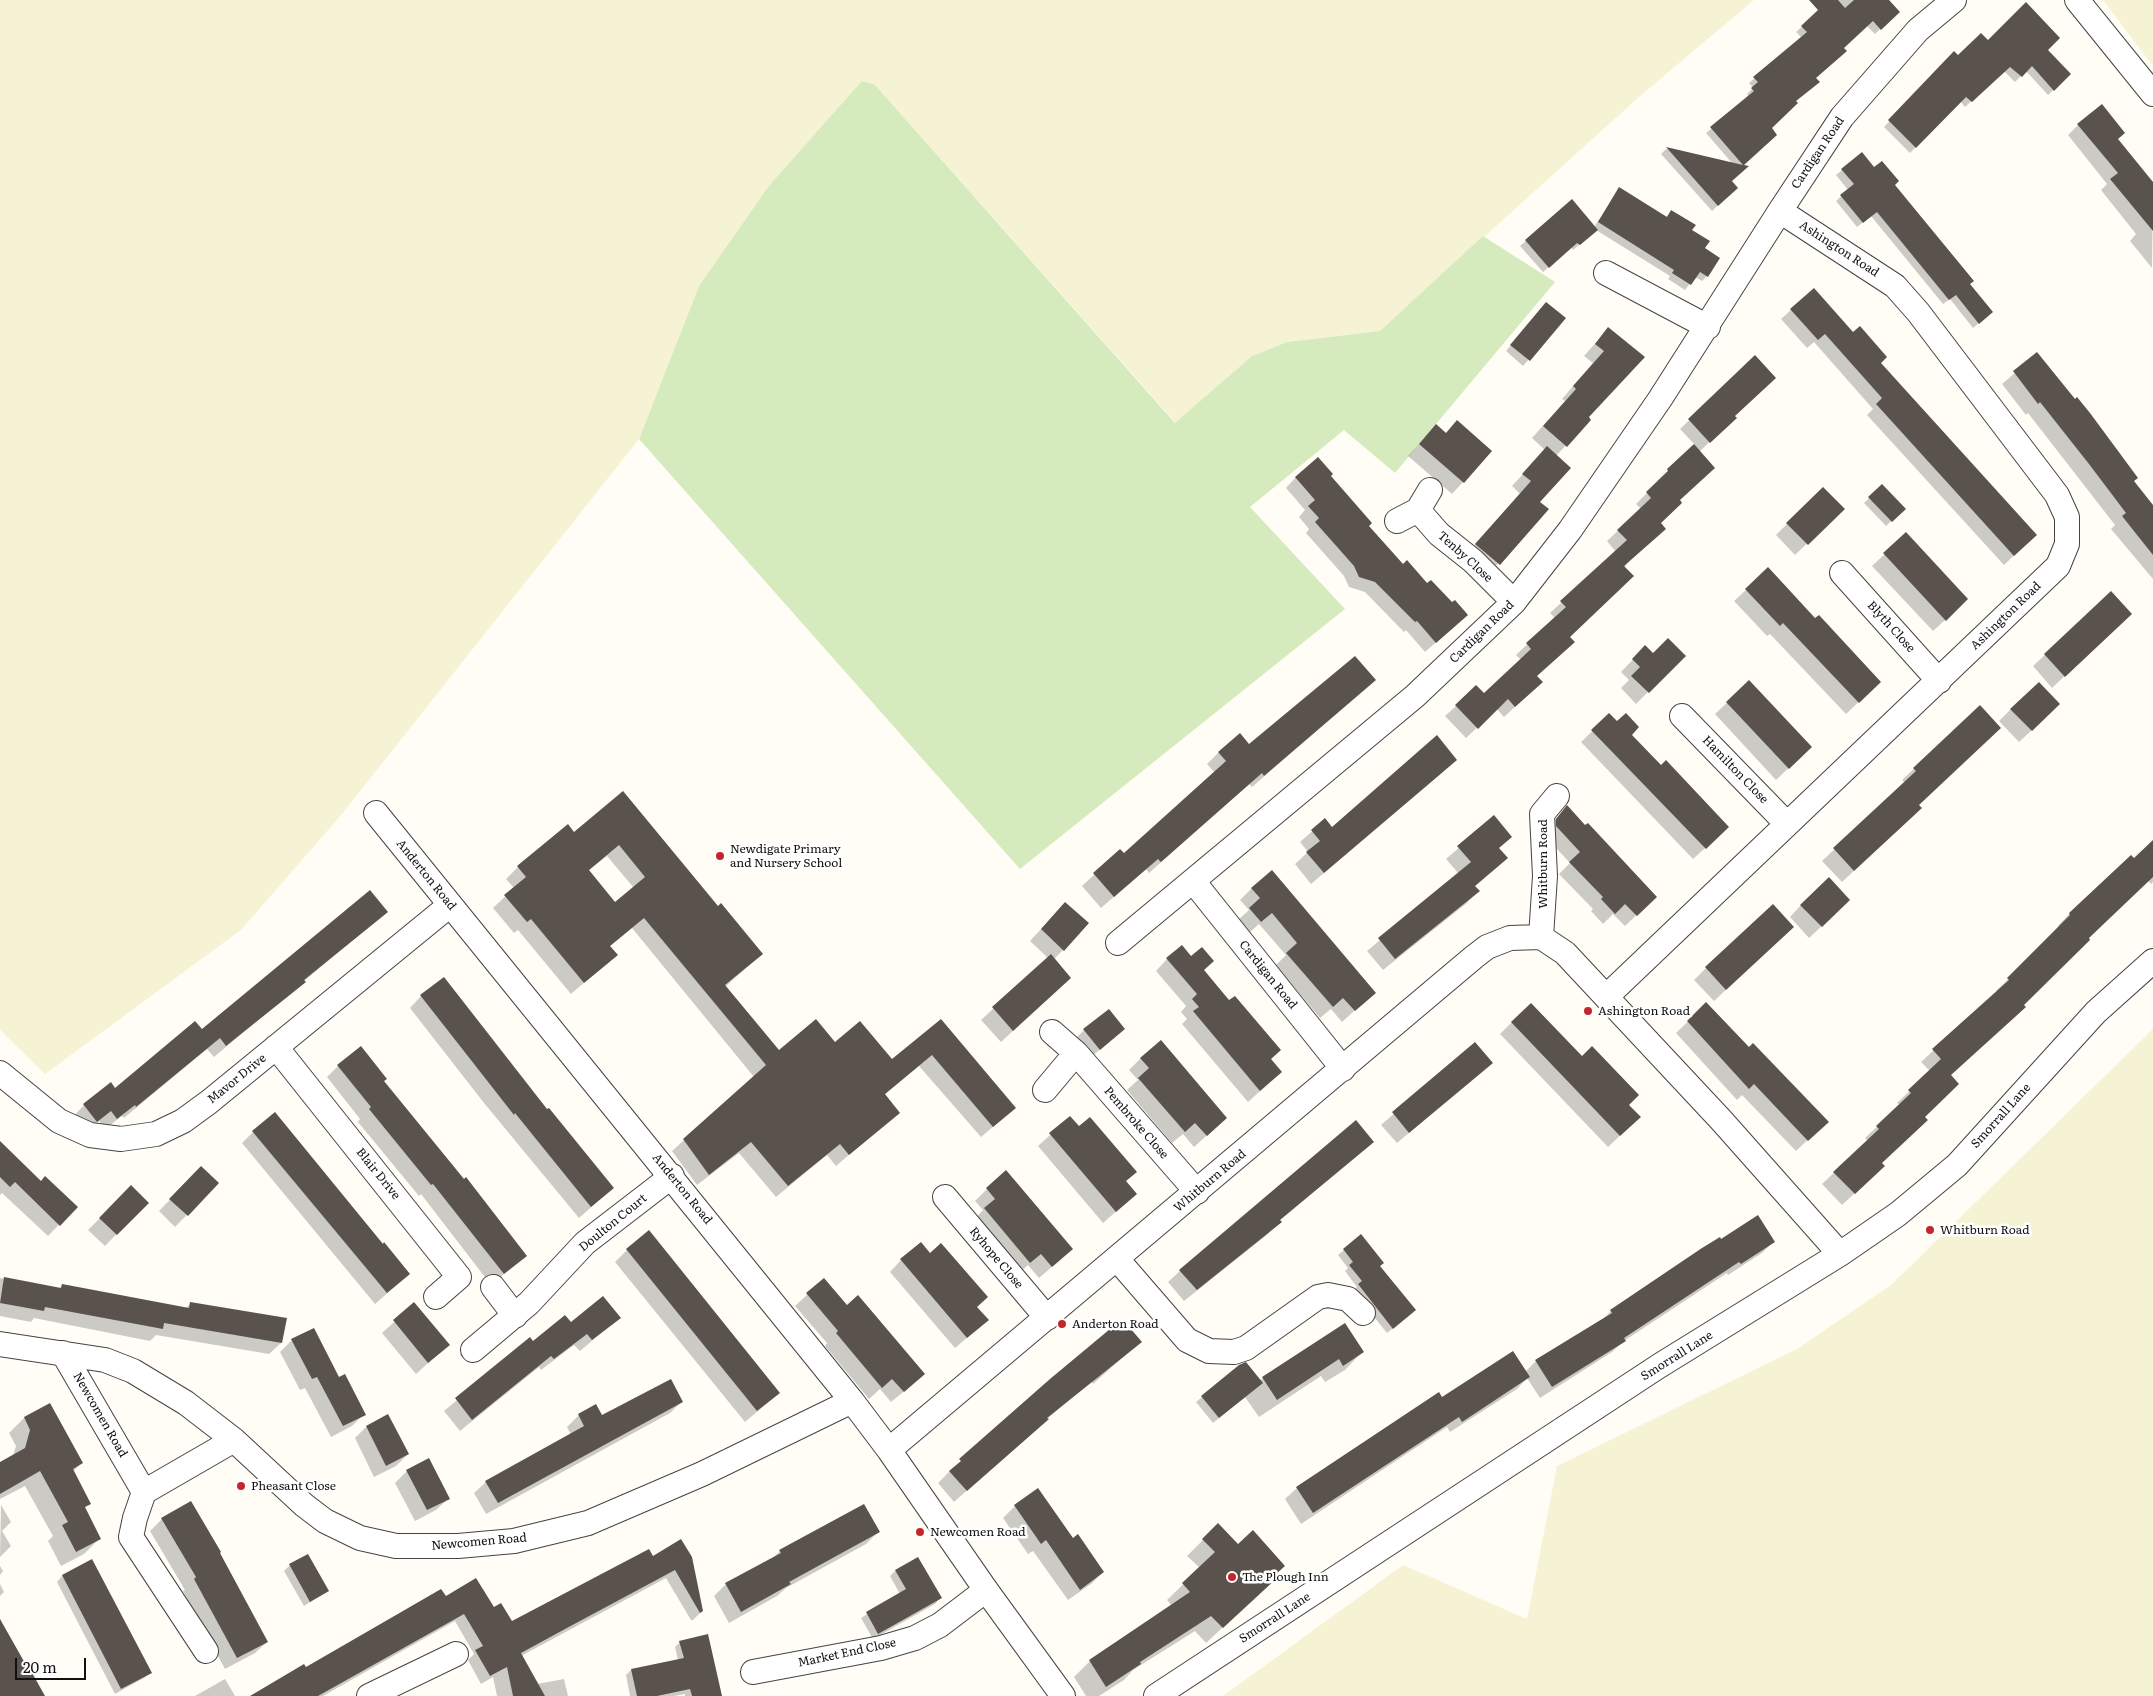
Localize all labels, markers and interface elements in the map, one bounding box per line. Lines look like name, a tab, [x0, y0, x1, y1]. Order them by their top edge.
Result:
street label: Cardigan Road	[1789, 114, 1847, 192]
street label: Ashington Road	[1797, 218, 1881, 280]
street label: Tenby Close	[1435, 529, 1495, 585]
street label: Ashington Road	[1968, 579, 2044, 653]
street label: Cardigan Road	[1447, 598, 1517, 666]
street label: Blyth Close	[1864, 598, 1918, 656]
street label: Hamilton Close	[1699, 733, 1771, 807]
street label: Whitburn Road	[1536, 819, 1550, 909]
street label: Anderton Road	[393, 837, 459, 913]
place label: Newdigate Primary and Nursery School	[730, 842, 842, 870]
marker: Newdigate Primary and Nursery School	[714, 850, 726, 862]
street label: Cardigan Road	[1236, 938, 1300, 1012]
place label: Ashington Road	[1598, 1004, 1690, 1018]
marker: Ashington Road	[1582, 1005, 1594, 1017]
street label: Mavor Drive	[205, 1051, 269, 1107]
street label: Smorrall Lane	[1968, 1081, 2034, 1151]
street label: Pembroke Close	[1101, 1084, 1171, 1162]
street label: Blair Drive	[353, 1145, 403, 1203]
street label: Whitburn Road	[1171, 1147, 1249, 1215]
street label: Anderton Road	[649, 1151, 715, 1227]
street label: Doulton Court	[576, 1191, 650, 1255]
place label: Whitburn Road	[1940, 1223, 2030, 1237]
street label: Ryhope Close	[966, 1224, 1026, 1292]
marker: Whitburn Road	[1924, 1224, 1936, 1236]
place label: Anderton Road	[1072, 1317, 1159, 1331]
marker: Anderton Road	[1056, 1318, 1068, 1330]
street label: Smorrall Lane	[1638, 1328, 1716, 1384]
street label: Newcomen Road	[70, 1370, 130, 1460]
place label: Pheasant Close	[251, 1479, 336, 1493]
marker: Pheasant Close	[235, 1480, 247, 1492]
place label: Newcomen Road	[930, 1525, 1026, 1539]
marker: Newcomen Road	[914, 1526, 926, 1538]
street label: Newcomen Road	[431, 1531, 527, 1553]
place label: The Plough Inn	[1242, 1570, 1329, 1584]
marker: The Plough Inn	[1226, 1571, 1238, 1583]
street label: Smorrall Lane	[1237, 1590, 1313, 1646]
street label: Market End Close	[797, 1636, 897, 1670]
scale bar	[18, 1648, 89, 1680]
text: 20 m	[23, 1655, 57, 1678]

